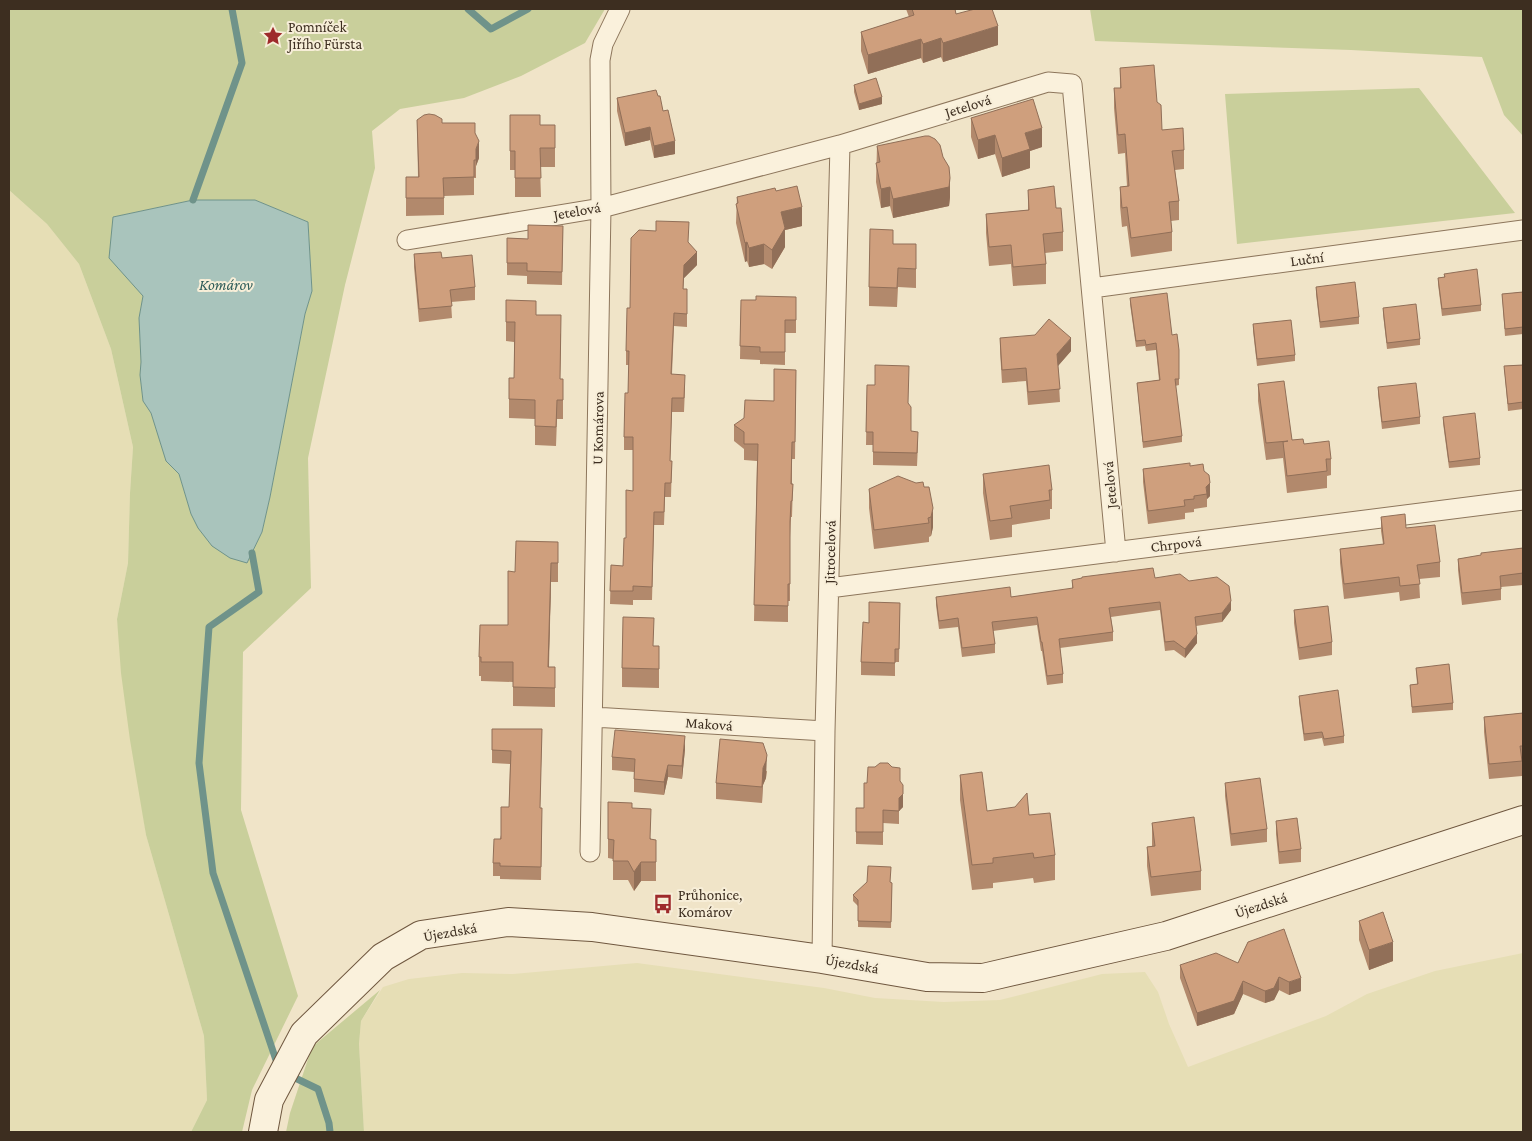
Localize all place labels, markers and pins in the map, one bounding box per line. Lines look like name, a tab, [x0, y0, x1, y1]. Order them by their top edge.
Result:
place label: Pomníček Jiřího Fürsta	[286, 19, 362, 53]
place icon: Pomníček Jiřího Fürsta	[262, 25, 284, 47]
place label: Průhonice, Komárov	[678, 887, 742, 920]
bus stop icon: Průhonice, Komárov	[652, 893, 674, 915]

